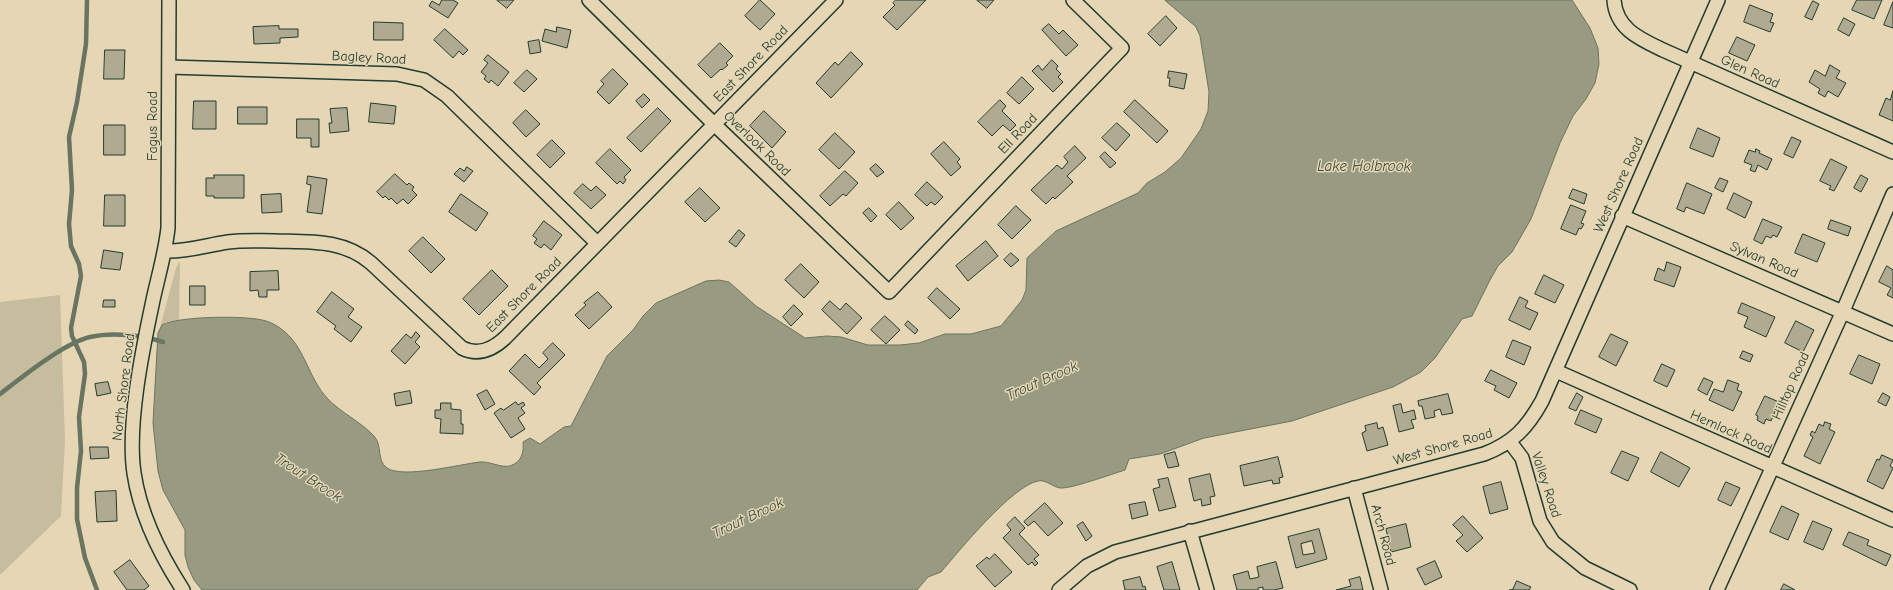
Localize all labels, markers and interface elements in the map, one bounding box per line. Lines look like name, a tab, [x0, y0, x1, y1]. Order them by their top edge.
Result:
street label: East Shore Road	[710, 22, 792, 106]
street label: Bagley Road	[331, 48, 407, 68]
street label: Glen Road	[1718, 52, 1782, 92]
street label: Fagus Road	[145, 91, 161, 161]
street label: Overlook Road	[720, 108, 794, 180]
street label: Ell Road	[995, 110, 1041, 158]
street label: West Shore Road	[1590, 135, 1648, 235]
water label: Lake Holbrook	[1317, 158, 1411, 176]
street label: Sylvan Road	[1727, 238, 1801, 282]
street label: East Shore Road	[483, 254, 565, 336]
street label: North Shore Road	[109, 332, 139, 442]
street label: Hilltop Road	[1769, 349, 1813, 423]
water label: Trout Brook	[1003, 357, 1081, 405]
street label: Hemlock Road	[1688, 407, 1774, 457]
street label: West Shore Road	[1391, 425, 1495, 469]
water label: Trout Brook	[271, 450, 345, 506]
street label: Valley Road	[1527, 450, 1565, 520]
water label: Trout Brook	[709, 494, 787, 542]
street label: Arch Road	[1367, 503, 1399, 567]

